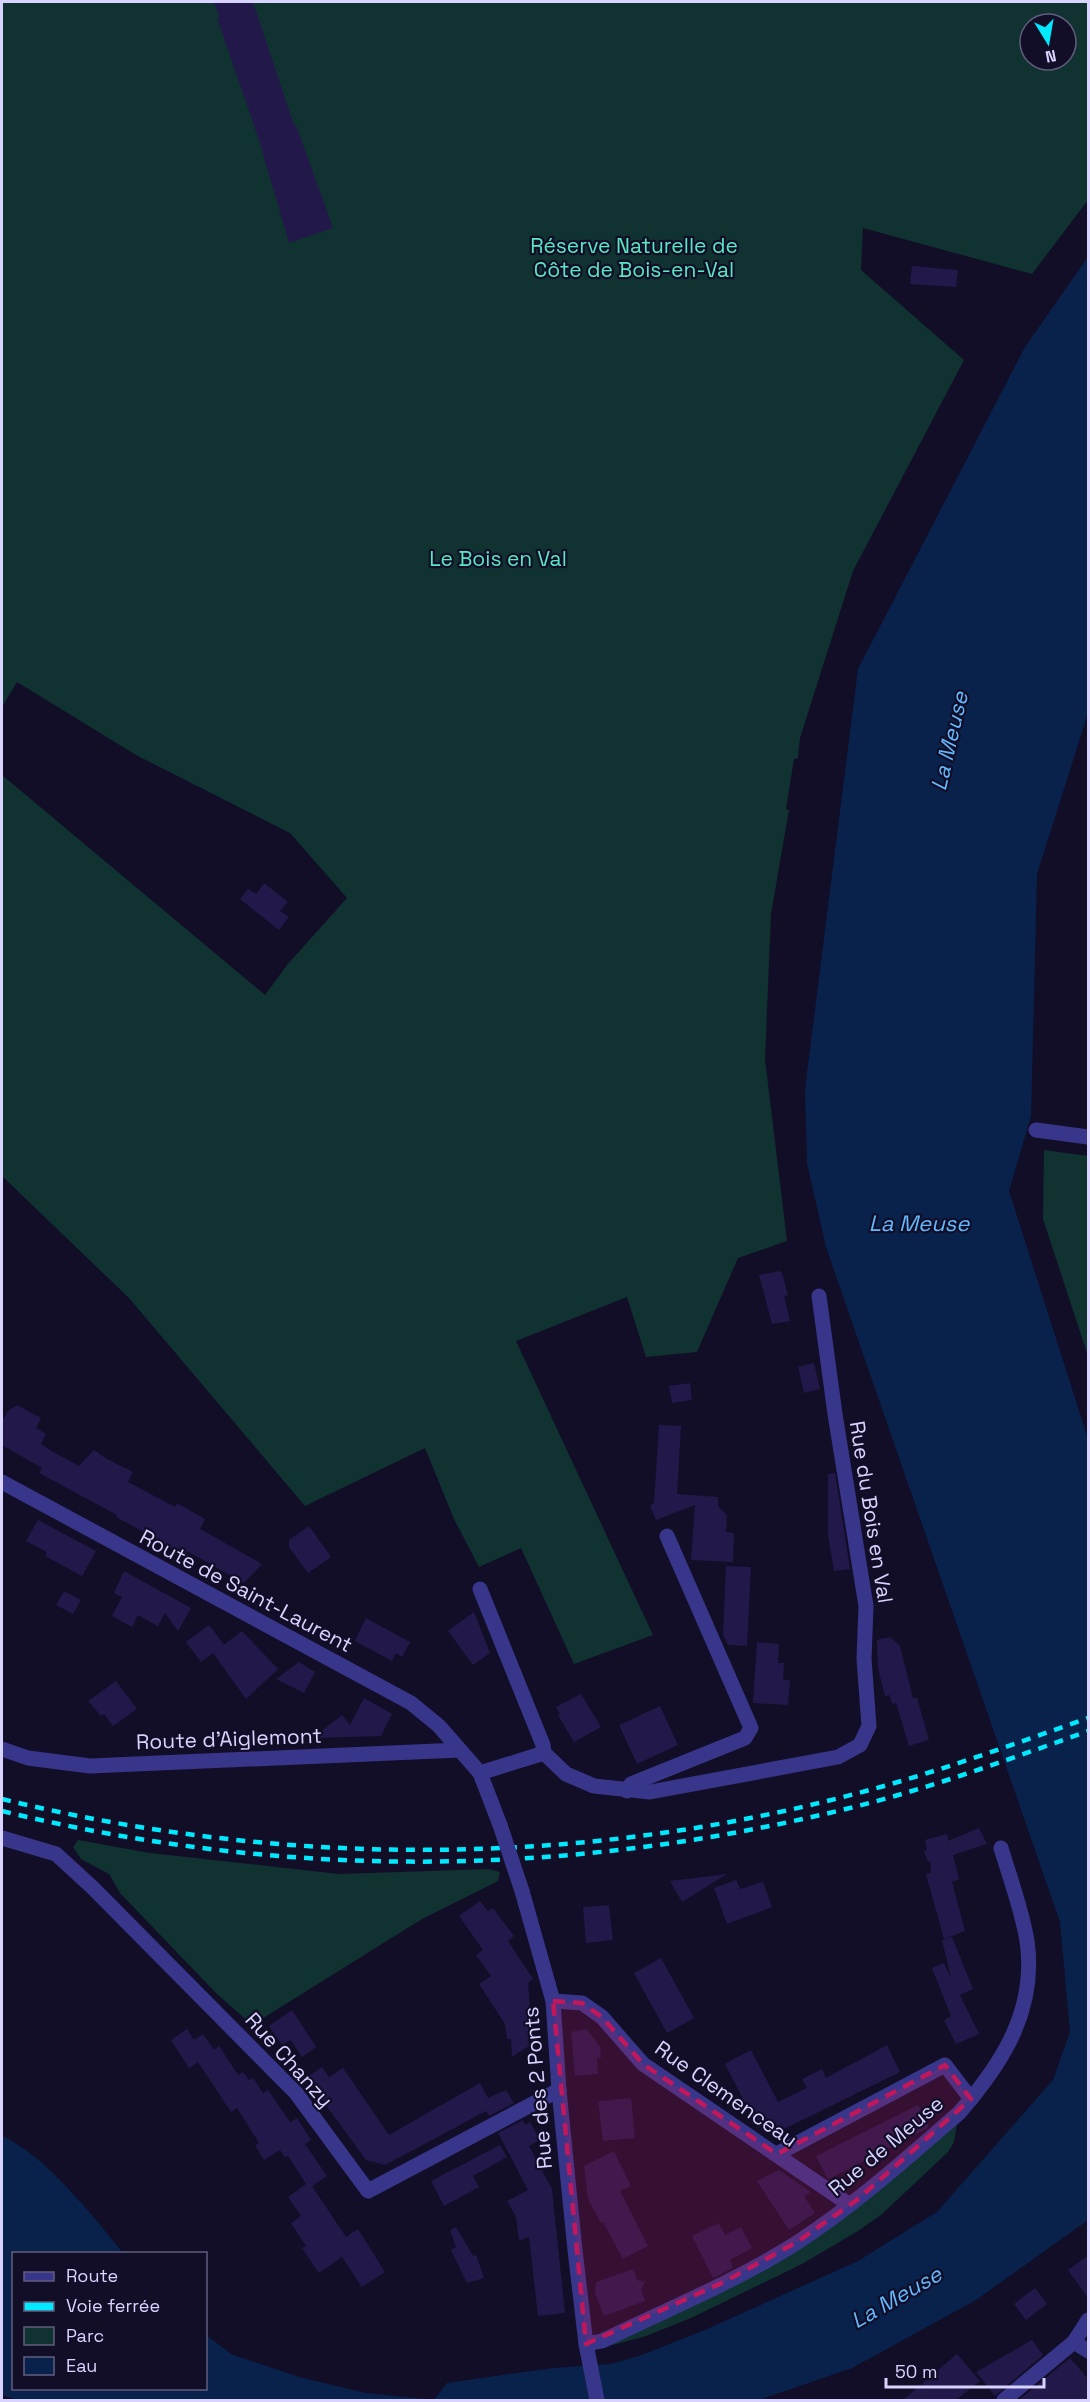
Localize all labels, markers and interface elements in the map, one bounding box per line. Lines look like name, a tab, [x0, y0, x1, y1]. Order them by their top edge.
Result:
north arrow	[1018, 12, 1078, 72]
text: N	[1043, 45, 1058, 68]
park label: Réserve Naturelle de Côte de Bois-en-Val	[530, 232, 738, 283]
park label: Le Bois en Val	[429, 545, 567, 572]
water label: La Meuse	[924, 688, 974, 793]
water label: La Meuse	[869, 1209, 970, 1237]
street label: Rue du Bois en Val	[844, 1419, 899, 1605]
street label: Route de Saint-Laurent	[135, 1523, 357, 1658]
street label: Route d'Aiglemont	[136, 1722, 322, 1755]
street label: Rue Chanzy	[240, 2006, 339, 2113]
street label: Rue des 2 Ponts	[517, 2006, 558, 2170]
street label: Rue Clemenceau	[650, 2034, 803, 2153]
street label: Rue de Meuse	[823, 2090, 949, 2202]
legend	[12, 2252, 207, 2390]
water label: La Meuse	[846, 2259, 947, 2334]
text: Route	[66, 2264, 118, 2287]
text: Voie ferrée	[66, 2294, 160, 2317]
text: Parc	[66, 2324, 104, 2347]
scale bar	[886, 2351, 1044, 2389]
text: Eau	[66, 2354, 97, 2377]
text: 50 m	[895, 2360, 937, 2383]

